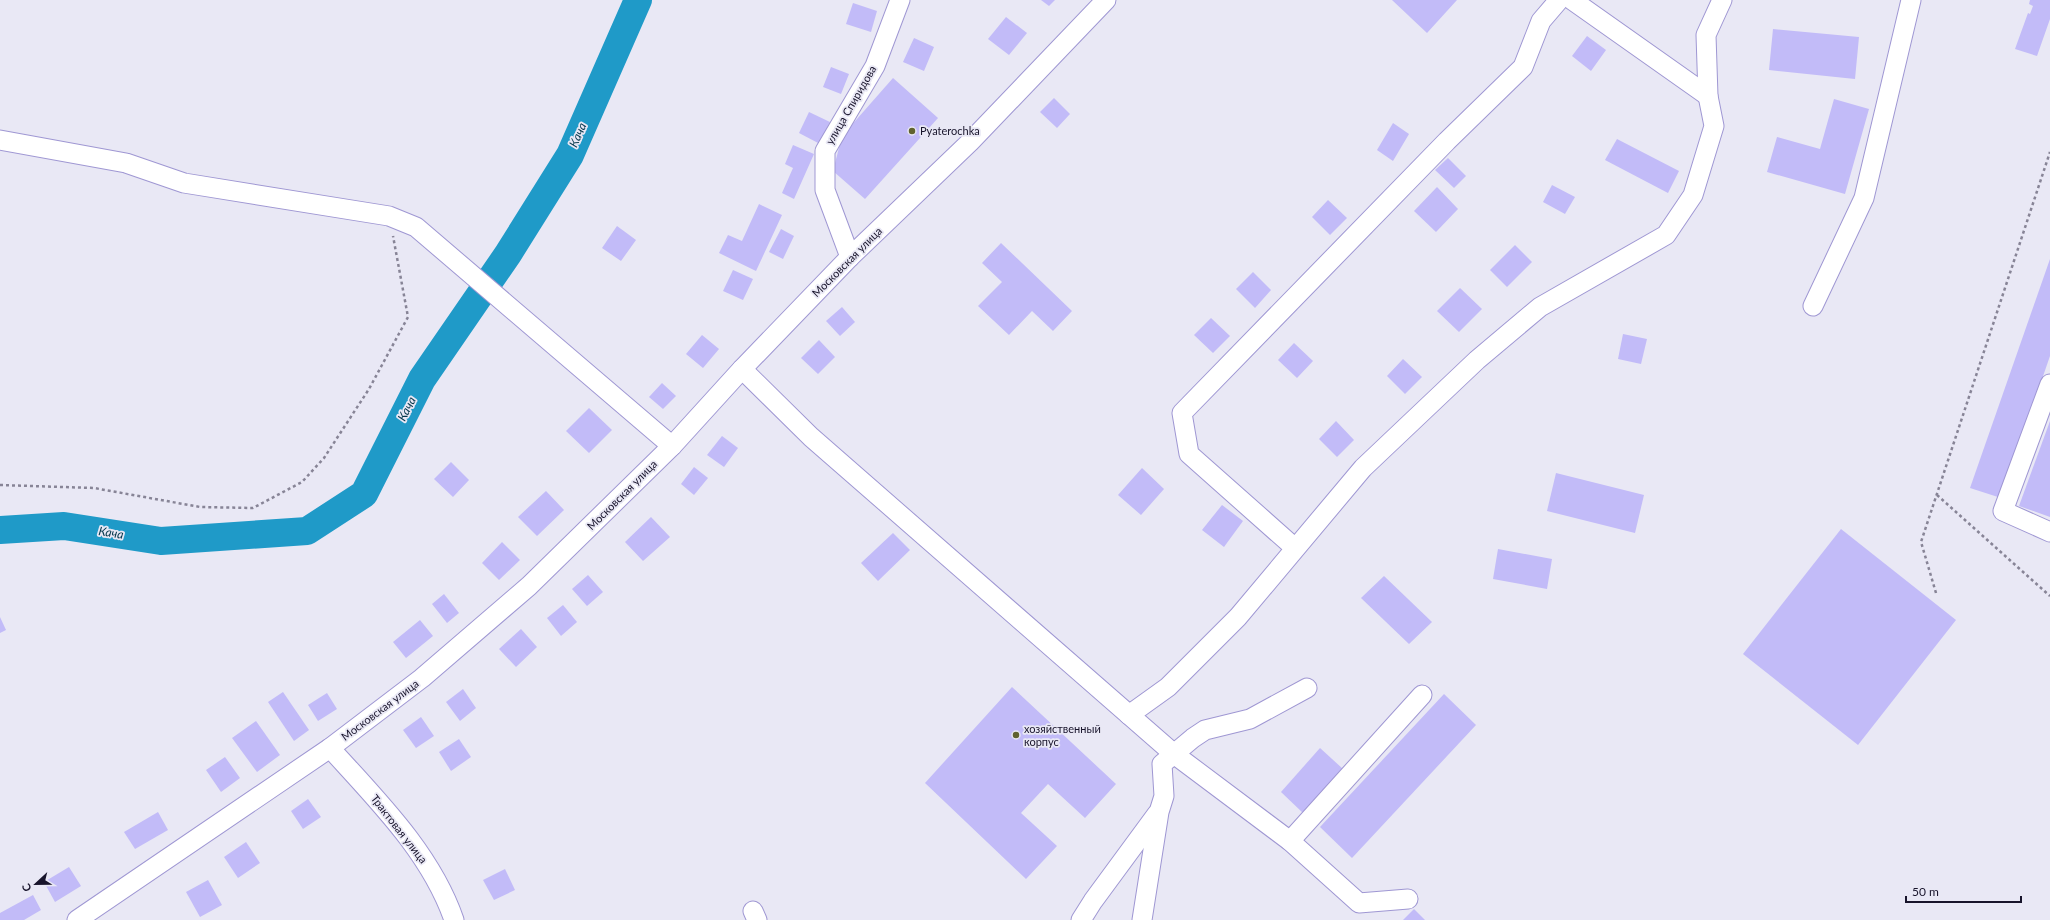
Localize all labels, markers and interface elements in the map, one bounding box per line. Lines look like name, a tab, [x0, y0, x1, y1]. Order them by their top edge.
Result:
street label: улица Спиридова	[823, 63, 878, 147]
water label: Кача	[566, 120, 590, 149]
place label: Pyaterochka	[920, 124, 980, 137]
marker: Pyaterochka	[907, 126, 917, 136]
street label: Московская улица	[809, 224, 884, 299]
water label: Кача	[394, 394, 419, 423]
street label: Московская улица	[584, 457, 659, 532]
water label: Кача	[97, 523, 125, 542]
street label: Московская улица	[338, 676, 421, 743]
place label: хозяйственный корпус	[1024, 722, 1101, 748]
marker: хозяйственный корпус	[1011, 730, 1021, 740]
street label: Трактовая улица	[369, 792, 430, 866]
north arrow	[16, 864, 56, 904]
scale bar	[1906, 878, 2021, 904]
text: С	[19, 881, 34, 894]
text: 50 m	[1912, 884, 1939, 899]

